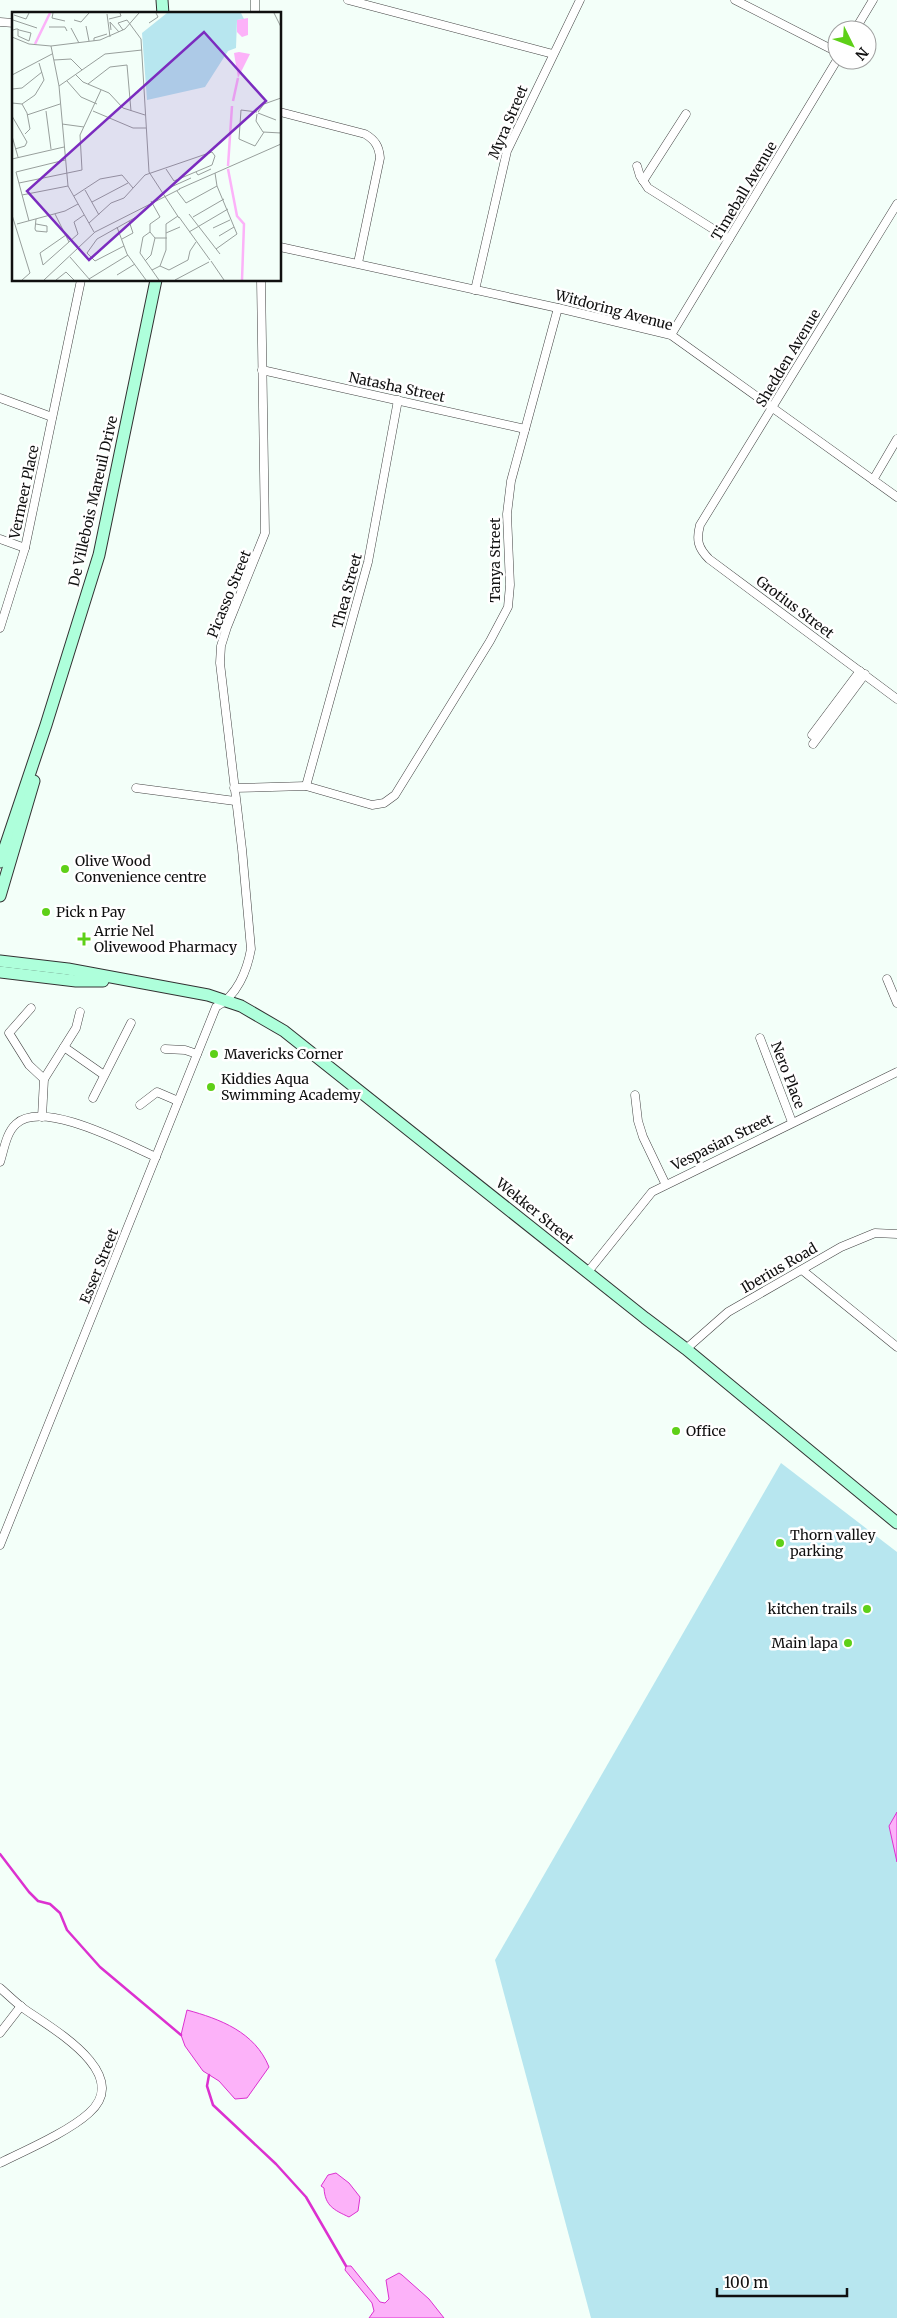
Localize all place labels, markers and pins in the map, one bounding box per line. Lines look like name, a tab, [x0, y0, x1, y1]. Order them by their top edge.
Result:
place label: Olive Wood Convenience centre	[75, 852, 206, 886]
marker: Olive Wood Convenience centre	[59, 863, 71, 875]
place label: Pick n Pay	[56, 903, 126, 921]
marker: Pick n Pay	[40, 906, 52, 918]
place label: Arrie Nel Olivewood Pharmacy	[93, 922, 238, 956]
marker: Arrie Nel Olivewood Pharmacy	[78, 933, 90, 945]
place label: Mavericks Corner	[224, 1045, 343, 1063]
marker: Mavericks Corner	[208, 1048, 220, 1060]
place label: Kiddies Aqua Swimming Academy	[221, 1070, 361, 1104]
marker: Kiddies Aqua Swimming Academy	[205, 1081, 217, 1093]
place label: Office	[686, 1422, 726, 1440]
marker: Office	[670, 1425, 682, 1437]
place label: Thorn valley parking	[790, 1526, 876, 1560]
marker: Thorn valley parking	[774, 1537, 786, 1549]
place label: kitchen trails	[768, 1600, 857, 1618]
marker: kitchen trails	[861, 1603, 873, 1615]
place label: Main lapa	[772, 1634, 838, 1652]
marker: Main lapa	[842, 1637, 854, 1649]

